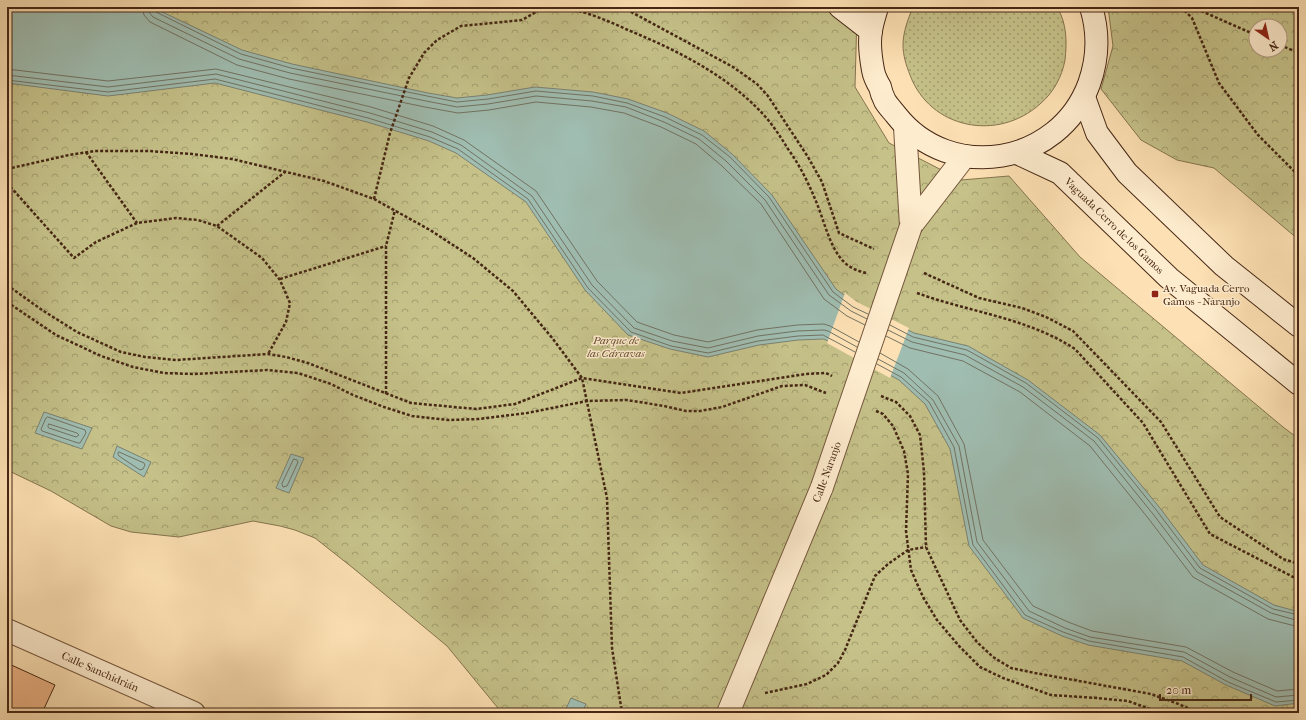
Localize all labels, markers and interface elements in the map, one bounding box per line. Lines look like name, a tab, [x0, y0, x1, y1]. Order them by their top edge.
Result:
north arrow	[1248, 18, 1288, 58]
text: N	[1266, 38, 1280, 54]
street label: Vaguada Cerro de los Gamos	[1061, 174, 1167, 276]
place label: Av. Vaguada Cerro Gamos - Naranjo	[1162, 282, 1250, 308]
marker: Av. Vaguada Cerro Gamos - Naranjo	[1150, 289, 1160, 299]
park label: Parque de las Cárcavas	[586, 334, 645, 360]
street label: Calle Naranjo	[810, 439, 844, 504]
street label: Calle Sanchidrián	[60, 649, 141, 694]
scale bar	[1160, 676, 1251, 702]
text: 20 m	[1166, 683, 1191, 697]

